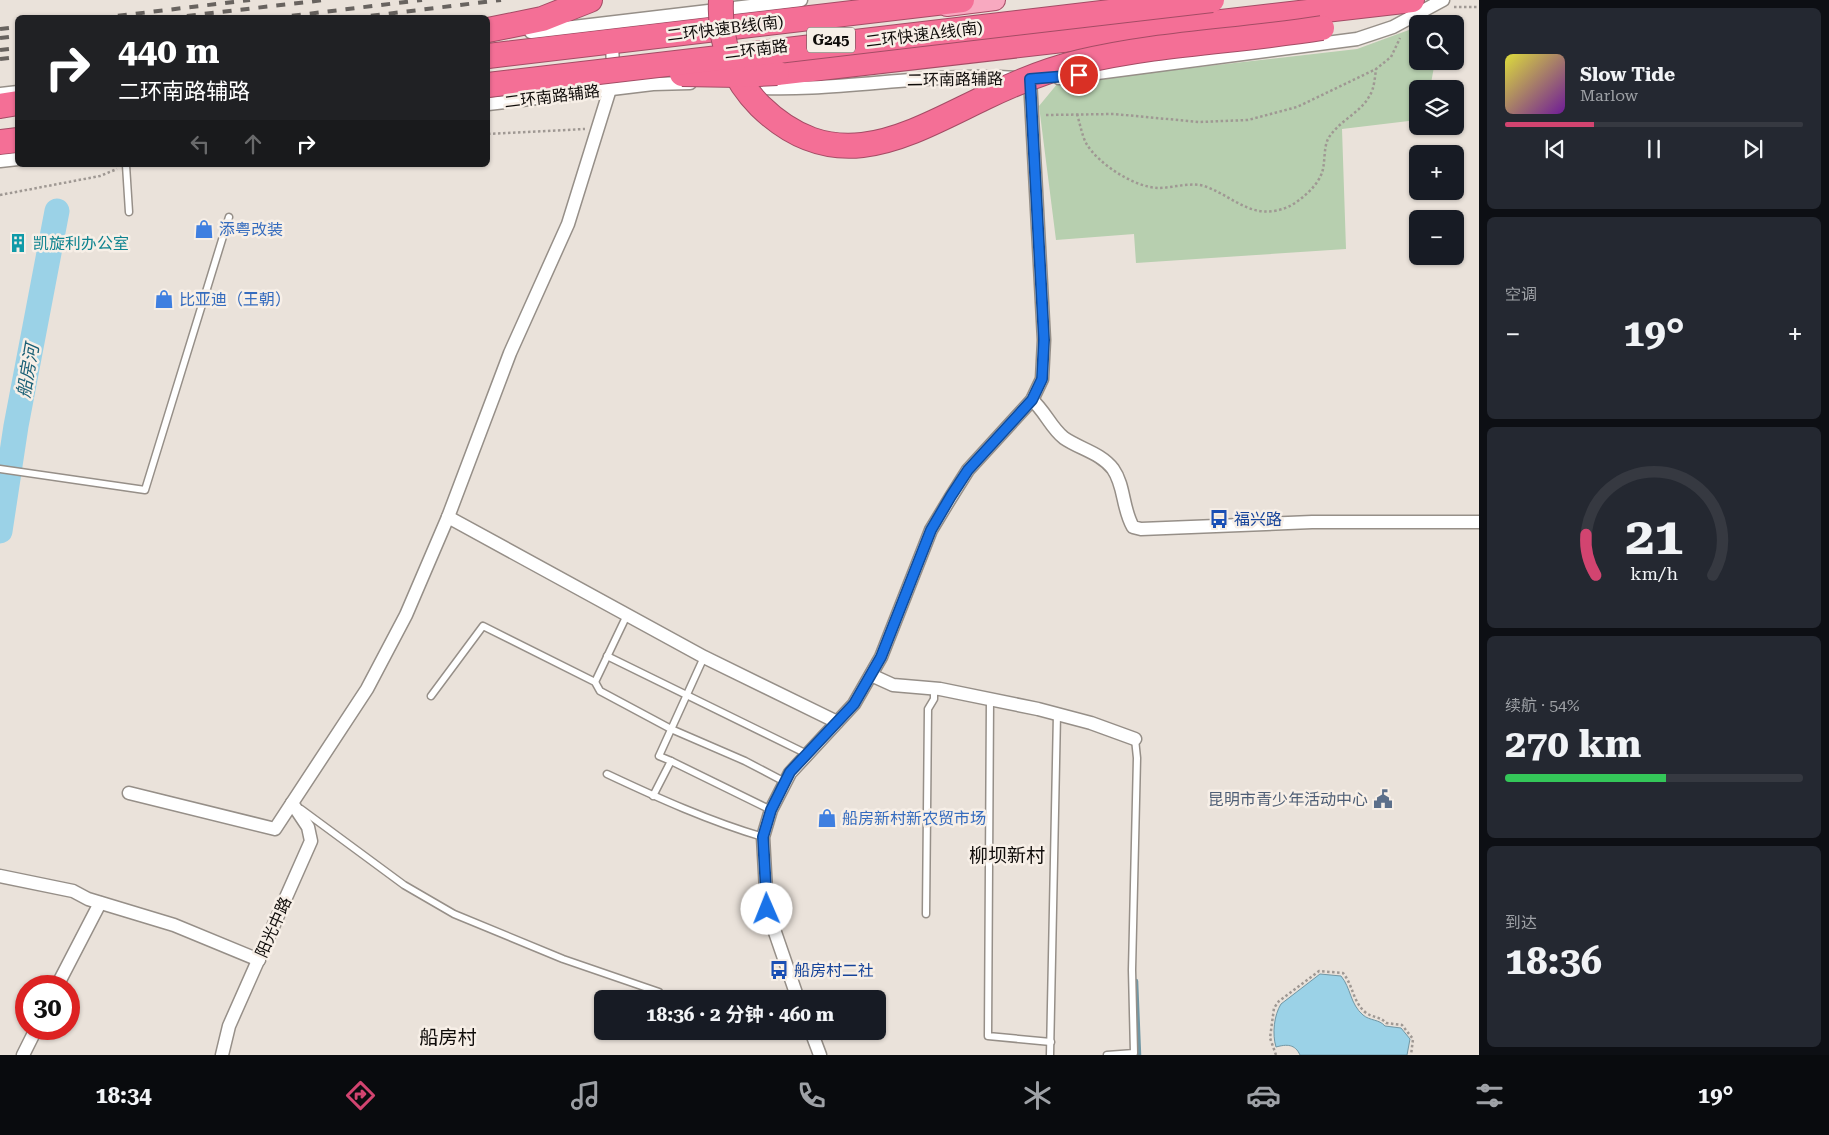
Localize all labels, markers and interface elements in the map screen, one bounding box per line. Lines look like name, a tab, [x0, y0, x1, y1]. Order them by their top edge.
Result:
street label: 二环快速B线(南)	[666, 12, 784, 45]
map controls	[1409, 15, 1464, 265]
button: search	[1409, 15, 1464, 70]
street label: 二环快速A线(南)	[865, 18, 984, 51]
road number: G245	[807, 28, 855, 52]
text: 440 m	[118, 31, 219, 72]
icon: right	[35, 35, 100, 100]
street label: 二环南路	[723, 36, 789, 63]
pin	[1058, 54, 1100, 96]
icon: arrive	[1065, 61, 1093, 89]
text: Slow Tide	[1580, 63, 1675, 86]
street label: 二环南路辅路	[907, 69, 1003, 90]
text: 二环南路辅路	[118, 79, 250, 104]
button: layers	[1409, 80, 1464, 135]
street label: 二环南路辅路	[503, 81, 601, 112]
text: Marlow	[1580, 86, 1638, 105]
icon: left	[186, 130, 214, 158]
icon: ahead	[239, 130, 267, 158]
icon: right	[292, 130, 320, 158]
icon: previous	[1541, 135, 1569, 163]
icon: pause	[1640, 135, 1668, 163]
icon: next	[1739, 135, 1767, 163]
button: +	[1409, 145, 1464, 200]
button: −	[1409, 210, 1464, 265]
shop icon: 添粤改装	[193, 218, 215, 240]
place label: 添粤改装	[219, 220, 283, 239]
building icon: 凯旋利办公室	[7, 232, 29, 254]
place label: 凯旋利办公室	[33, 234, 129, 253]
text: 空调	[1505, 285, 1537, 304]
shop icon: 比亚迪（王朝）	[153, 288, 175, 310]
place label: 比亚迪（王朝）	[179, 290, 291, 309]
text: 19°	[1623, 311, 1685, 355]
text: −	[1505, 318, 1521, 351]
text: +	[1787, 318, 1803, 351]
water label: 船房河	[12, 340, 43, 399]
text: 21	[1625, 506, 1683, 567]
bus stop icon: 福兴路	[1208, 508, 1230, 530]
place label: 福兴路	[1234, 510, 1282, 529]
text: km/h	[1630, 563, 1678, 584]
text: 续航 · 54%	[1505, 696, 1580, 715]
text: 270 km	[1505, 722, 1641, 766]
public building icon: 昆明市青少年活动中心	[1372, 788, 1394, 810]
place label: 昆明市青少年活动中心	[1208, 790, 1368, 809]
shop icon: 船房新村新农贸市场	[816, 807, 838, 829]
place label: 船房新村新农贸市场	[842, 809, 986, 828]
district label: 柳坝新村	[969, 844, 1045, 867]
position arrow	[740, 882, 792, 934]
street label: 阳光中路	[252, 894, 295, 960]
text: 到达	[1505, 913, 1537, 932]
text: 18:36	[1505, 939, 1602, 983]
bus stop icon: 船房村二社	[768, 959, 790, 981]
place label: 船房村二社	[794, 961, 874, 980]
speed limit sign: 30	[15, 975, 80, 1040]
text: 18:36 · 2 分钟 · 460 m	[646, 1003, 834, 1026]
district label: 船房村	[419, 1026, 477, 1049]
icon: directions	[343, 1078, 378, 1113]
icon: music	[568, 1078, 603, 1113]
icon: phone	[794, 1078, 829, 1113]
icon: climate	[1020, 1078, 1055, 1113]
icon: car	[1246, 1078, 1281, 1113]
icon: filters	[1472, 1078, 1507, 1113]
text: 18:34	[95, 1083, 152, 1108]
text: 19°	[1698, 1083, 1733, 1108]

